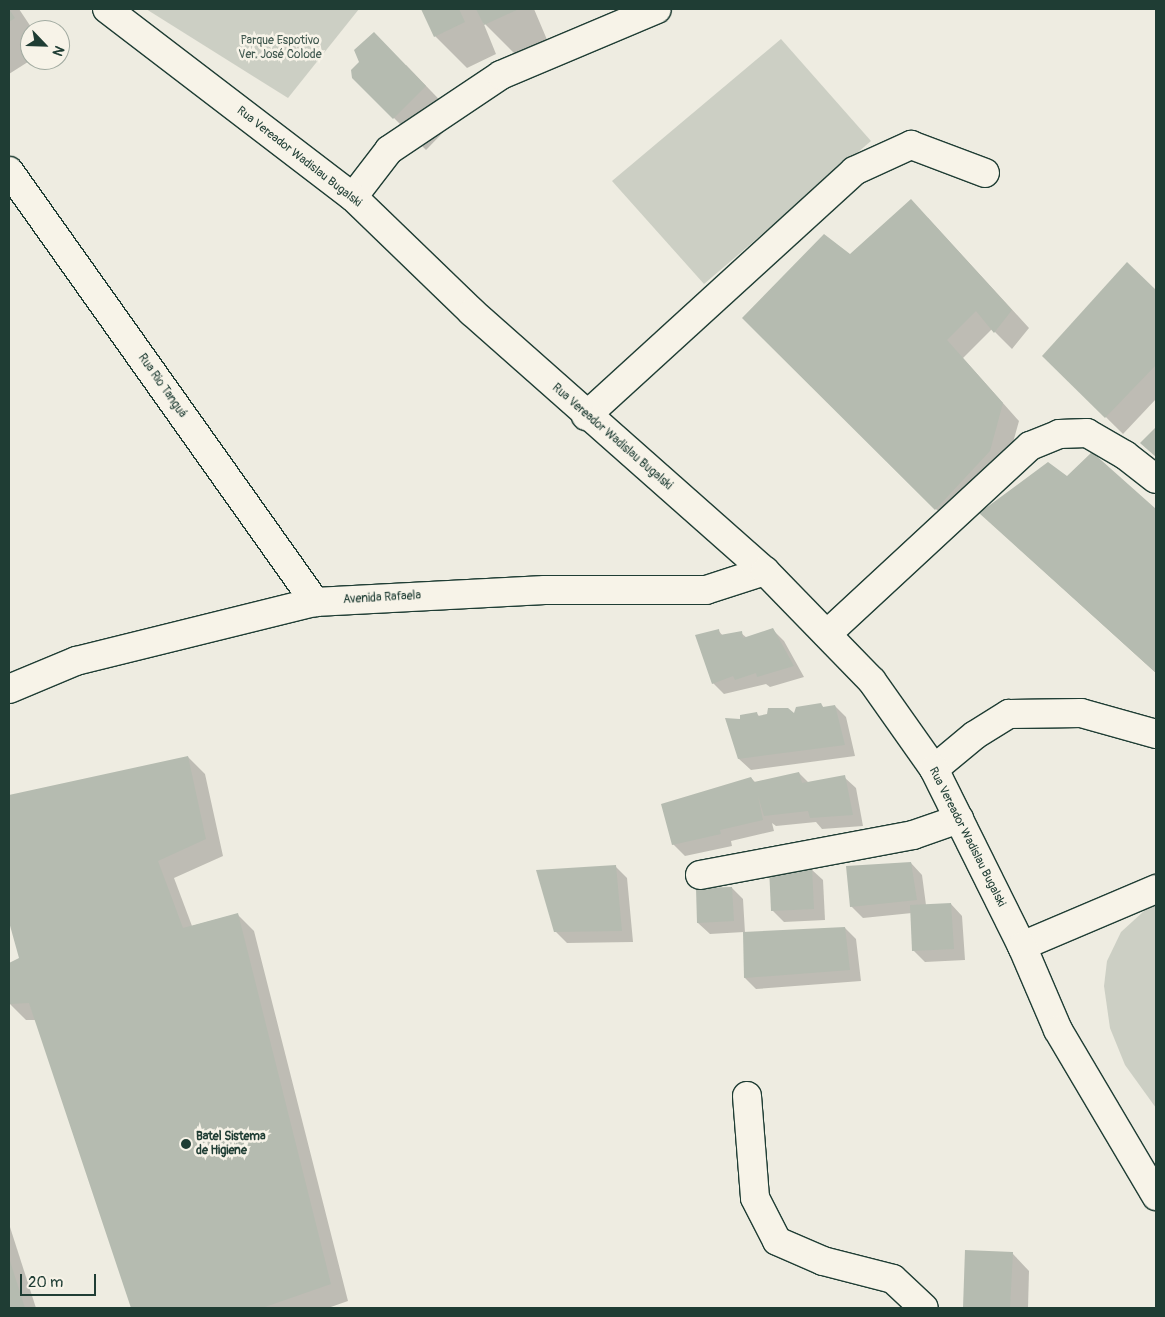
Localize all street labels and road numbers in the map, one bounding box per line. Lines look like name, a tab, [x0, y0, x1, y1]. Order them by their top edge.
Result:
street label: Rua Vereador Wadislau Bugalski	[234, 104, 364, 210]
street label: Rua Rio Tanguá	[135, 351, 189, 421]
street label: Rua Vereador Wadislau Bugalski	[549, 381, 675, 493]
street label: Avenida Rafaela	[343, 589, 421, 607]
street label: Rua Vereador Wadislau Bugalski	[925, 765, 1009, 909]

